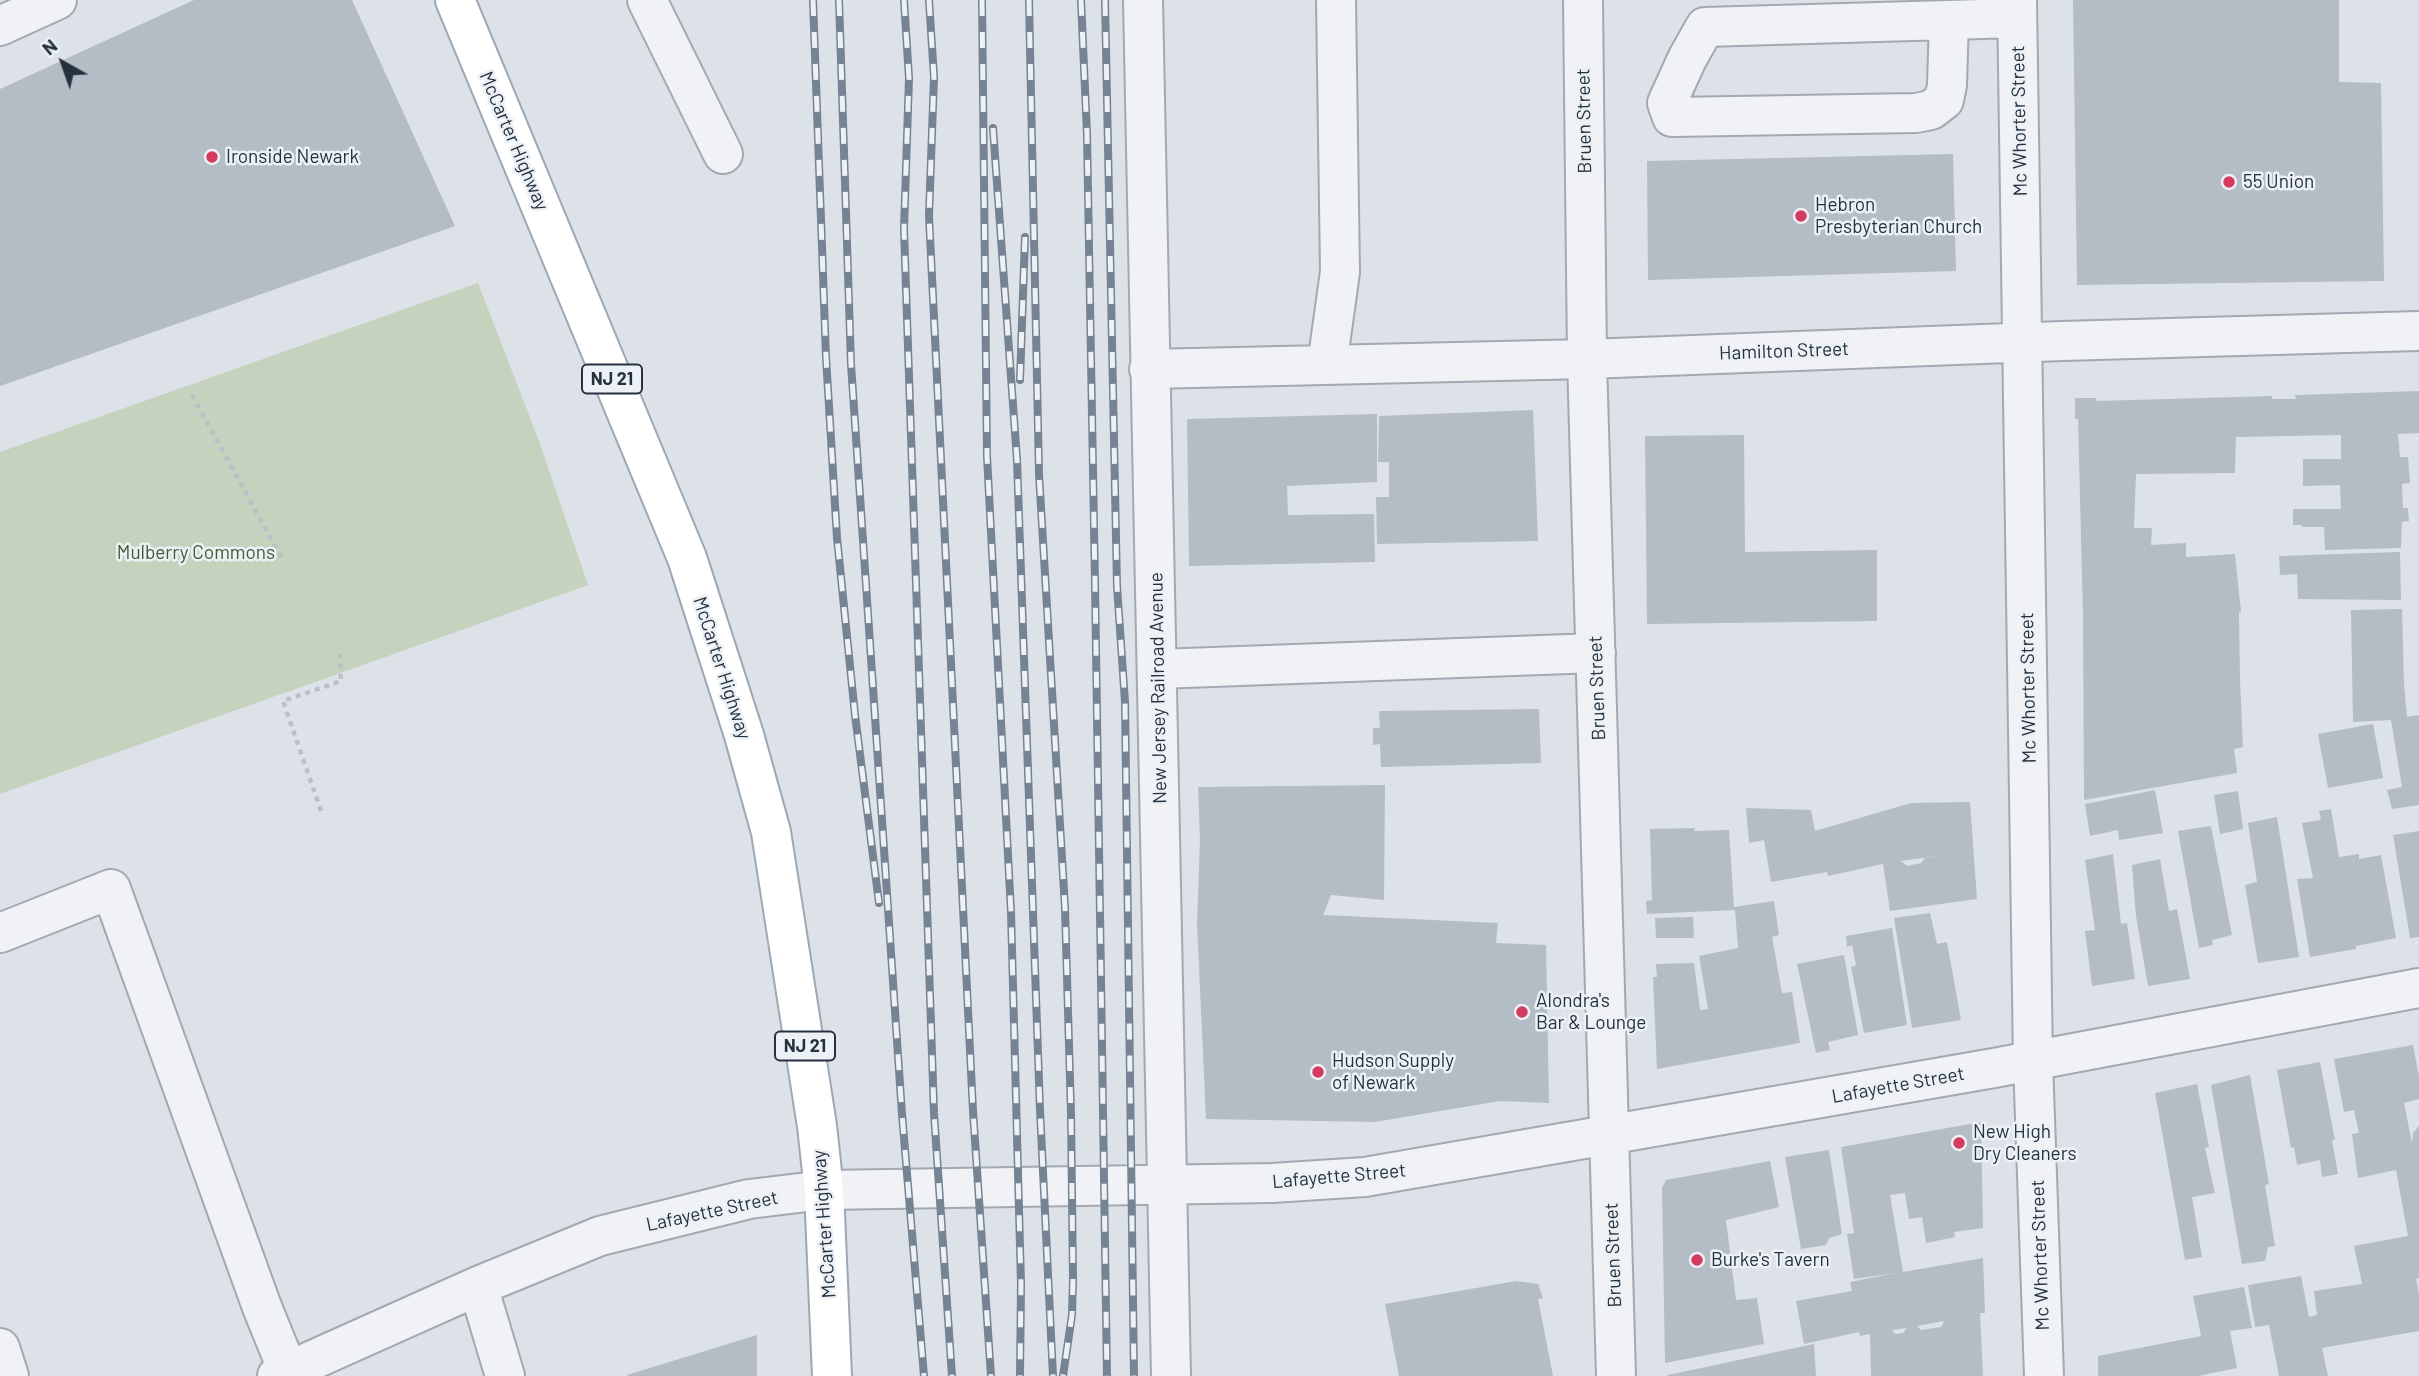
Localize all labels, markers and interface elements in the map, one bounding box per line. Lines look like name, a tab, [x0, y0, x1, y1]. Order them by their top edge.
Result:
north arrow	[28, 28, 98, 98]
text: N	[37, 34, 61, 59]
street label: Mc Whorter Street	[2006, 45, 2032, 197]
street label: McCarter Highway	[474, 68, 554, 214]
street label: Bruen Street	[1572, 68, 1596, 174]
place label: Ironside Newark	[226, 146, 359, 168]
marker: Ironside Newark	[204, 149, 220, 165]
place label: 55 Union	[2243, 171, 2314, 193]
marker: 55 Union	[2221, 174, 2237, 190]
place label: Hebron Presbyterian Church	[1815, 194, 1982, 238]
marker: Hebron Presbyterian Church	[1793, 208, 1809, 224]
street label: Hamilton Street	[1719, 337, 1849, 365]
road number: NJ 21	[582, 365, 642, 394]
park label: Mulberry Commons	[117, 542, 275, 564]
street label: New Jersey Railroad Avenue	[1145, 572, 1171, 804]
street label: McCarter Highway	[688, 594, 756, 742]
street label: Mc Whorter Street	[2015, 612, 2041, 764]
street label: Bruen Street	[1584, 635, 1610, 741]
place label: Alondra's Bar & Lounge	[1536, 990, 1646, 1034]
marker: Alondra's Bar & Lounge	[1514, 1004, 1530, 1020]
road number: NJ 21	[775, 1031, 835, 1060]
place label: Hudson Supply of Newark	[1332, 1050, 1454, 1094]
street label: Lafayette Street	[1830, 1062, 1966, 1108]
marker: Hudson Supply of Newark	[1310, 1064, 1326, 1080]
place label: New High Dry Cleaners	[1973, 1121, 2077, 1165]
marker: New High Dry Cleaners	[1951, 1135, 1967, 1151]
street label: McCarter Highway	[807, 1149, 841, 1299]
street label: Lafayette Street	[1271, 1159, 1407, 1193]
street label: Mc Whorter Street	[2026, 1179, 2054, 1331]
street label: Lafayette Street	[644, 1186, 780, 1236]
street label: Bruen Street	[1600, 1202, 1626, 1308]
place label: Burke's Tavern	[1711, 1249, 1830, 1271]
marker: Burke's Tavern	[1689, 1252, 1705, 1268]

